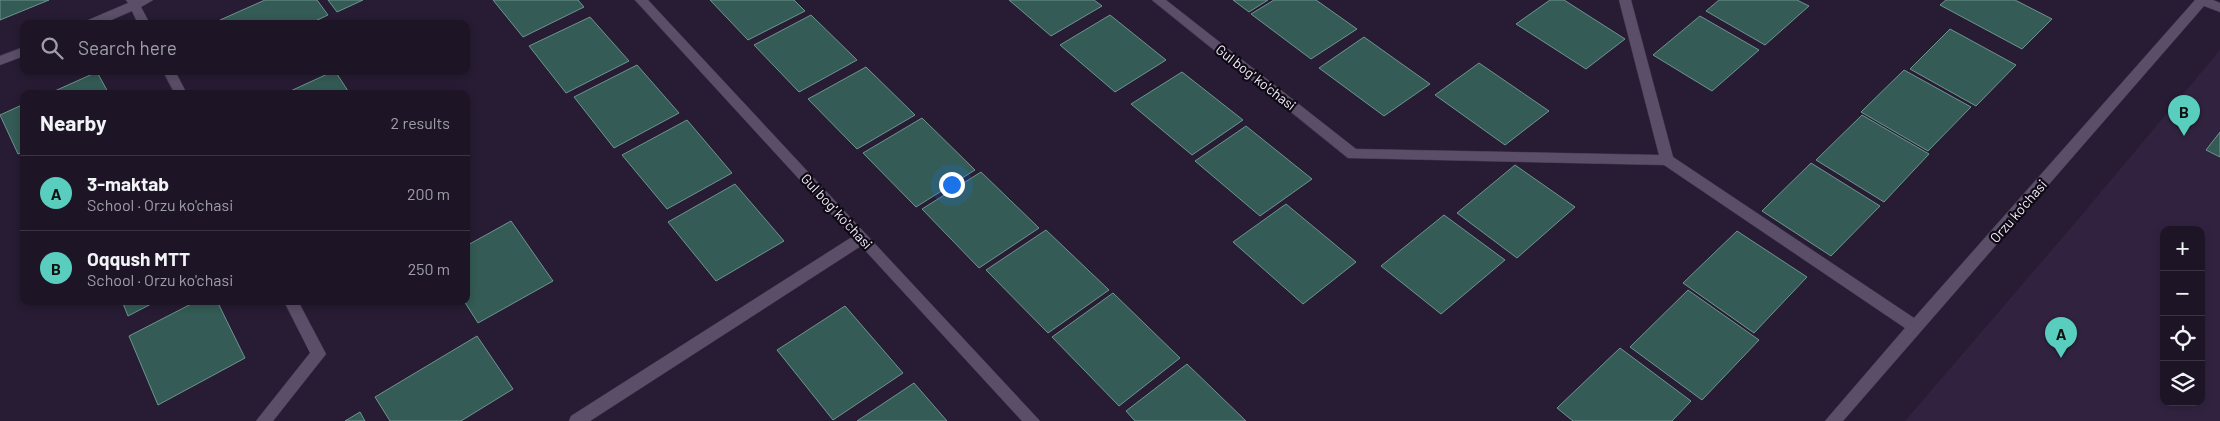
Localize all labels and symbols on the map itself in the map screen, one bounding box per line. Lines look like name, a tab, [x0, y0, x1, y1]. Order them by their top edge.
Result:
street label: Gul bog' ko'chasi	[1213, 40, 1299, 114]
pin: B	[2168, 95, 2200, 136]
street label: Gul bog' ko'chasi	[798, 170, 876, 252]
your location	[939, 172, 965, 198]
street label: Orzu ko'chasi	[1986, 176, 2050, 246]
pin: A	[2045, 317, 2077, 358]

